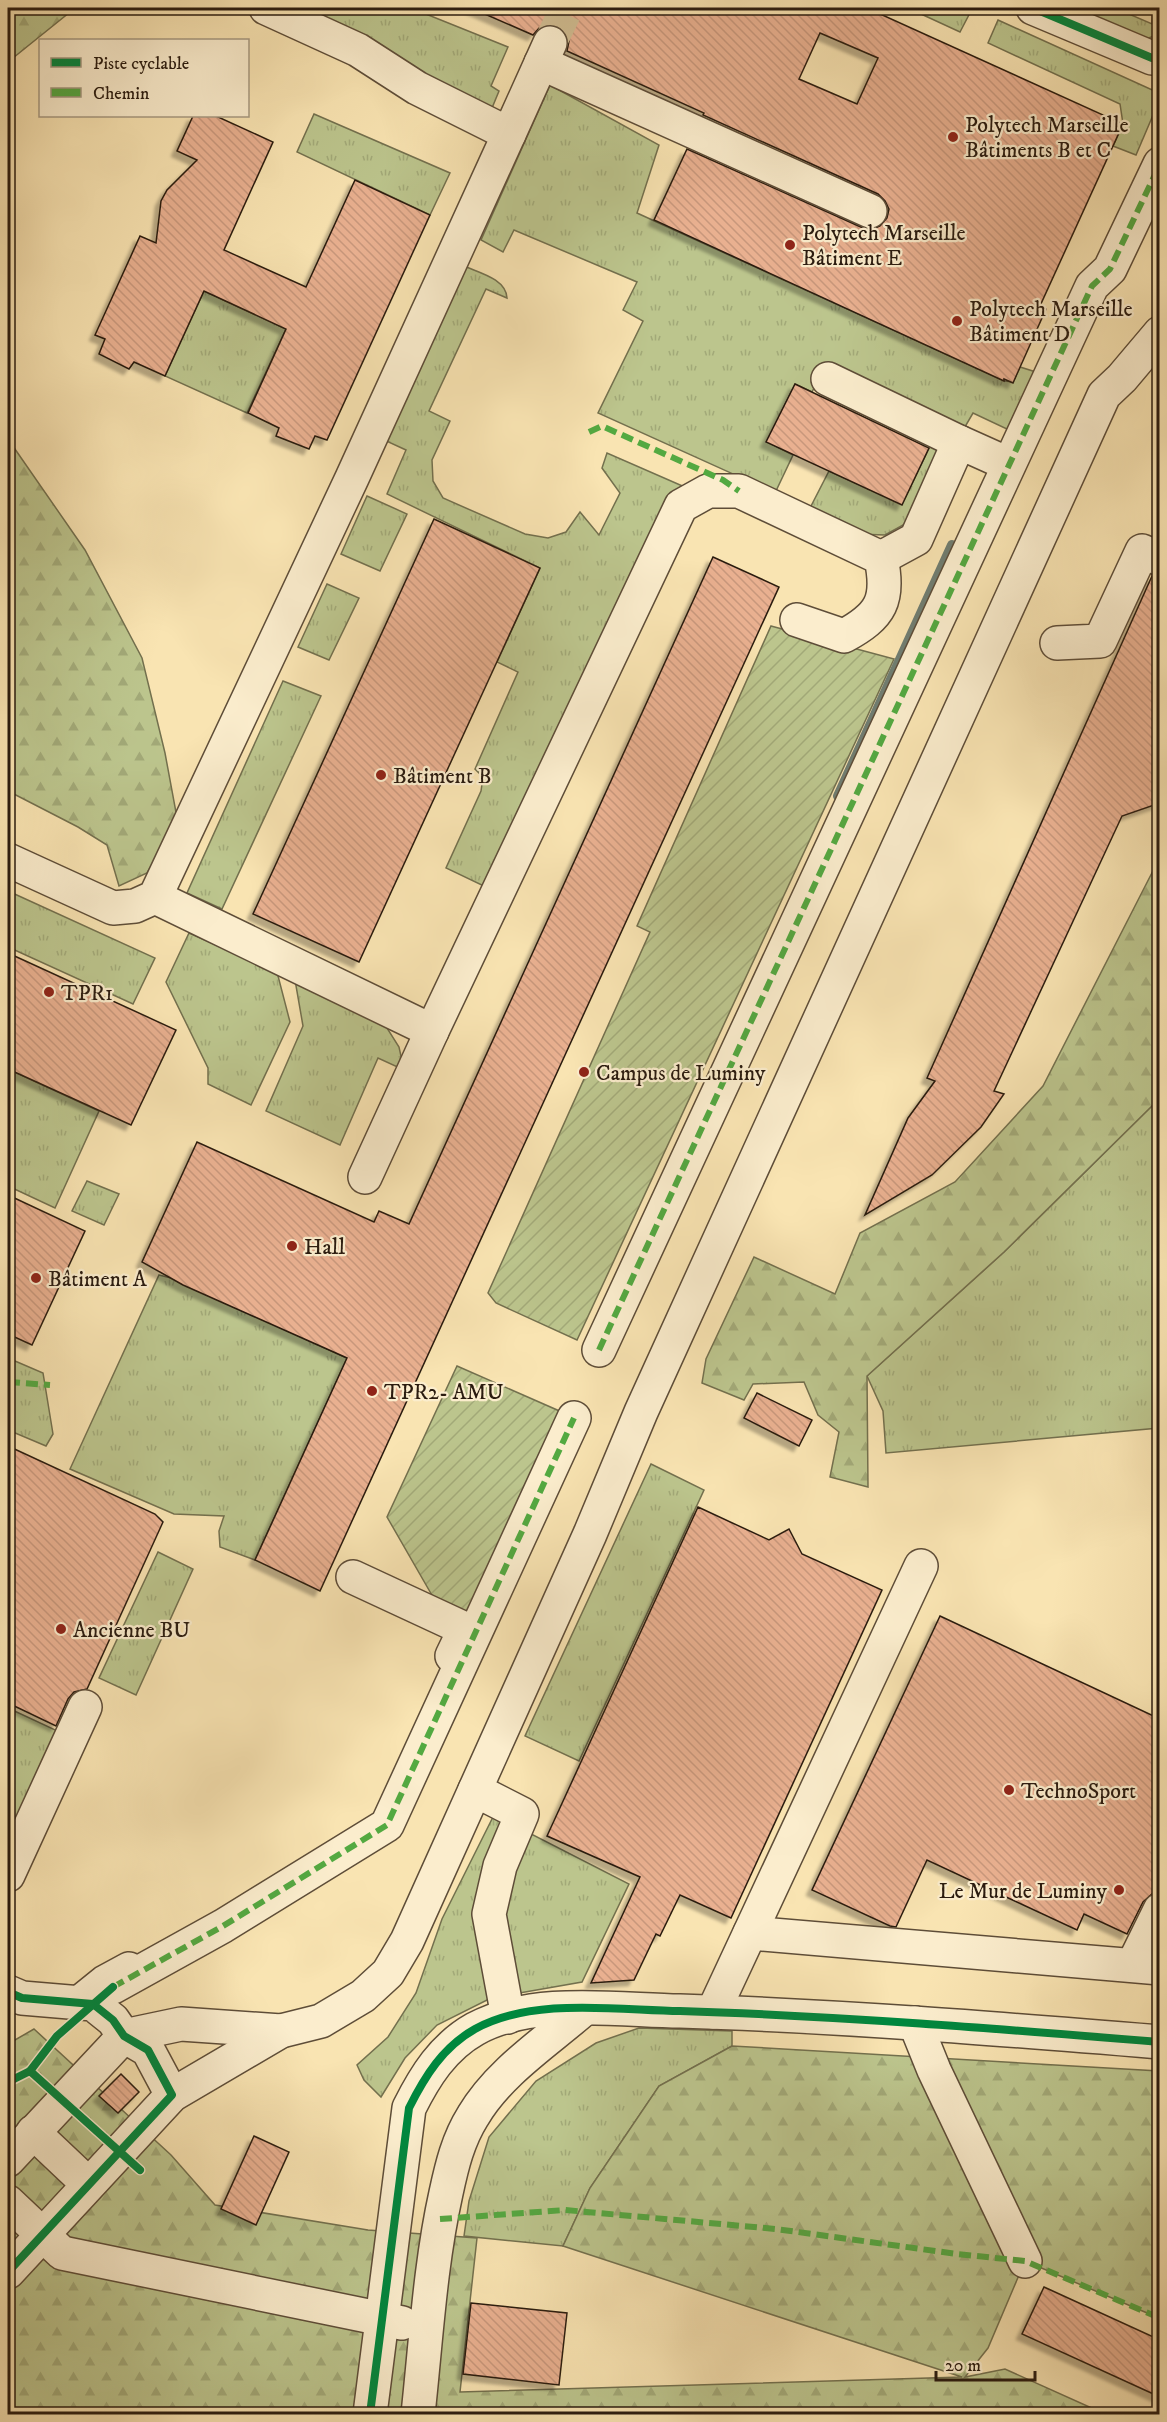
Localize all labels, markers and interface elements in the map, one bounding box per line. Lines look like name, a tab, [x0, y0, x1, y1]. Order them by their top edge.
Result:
legend	[39, 39, 249, 117]
text: Piste cyclable	[93, 53, 189, 75]
text: Chemin	[93, 83, 150, 105]
place label: Polytech Marseille Bâtiments B et C	[965, 112, 1129, 164]
marker: Polytech Marseille Bâtiments B et C	[946, 130, 960, 144]
place label: Polytech Marseille Bâtiment E	[802, 220, 966, 272]
marker: Polytech Marseille Bâtiment E	[783, 238, 797, 252]
place label: Polytech Marseille Bâtiment D	[969, 296, 1133, 348]
marker: Polytech Marseille Bâtiment D	[950, 314, 964, 328]
place label: Bâtiment B	[393, 763, 492, 790]
marker: Bâtiment B	[374, 768, 388, 782]
place label: TPR1	[61, 980, 113, 1007]
marker: TPR1	[42, 985, 56, 999]
place label: Campus de Luminy	[596, 1060, 766, 1087]
marker: Campus de Luminy	[577, 1065, 591, 1079]
place label: Hall	[304, 1234, 345, 1261]
marker: Hall	[285, 1239, 299, 1253]
place label: Bâtiment A	[48, 1266, 148, 1293]
marker: Bâtiment A	[29, 1271, 43, 1285]
place label: TPR2- AMU	[384, 1379, 504, 1406]
marker: TPR2- AMU	[365, 1384, 379, 1398]
place label: Ancienne BU	[73, 1617, 190, 1644]
marker: Ancienne BU	[54, 1622, 68, 1636]
place label: TechnoSport	[1021, 1778, 1136, 1805]
marker: TechnoSport	[1002, 1783, 1016, 1797]
place label: Le Mur de Luminy	[939, 1878, 1108, 1905]
marker: Le Mur de Luminy	[1112, 1883, 1126, 1897]
scale bar	[936, 2344, 1035, 2382]
text: 20 m	[945, 2355, 981, 2377]

